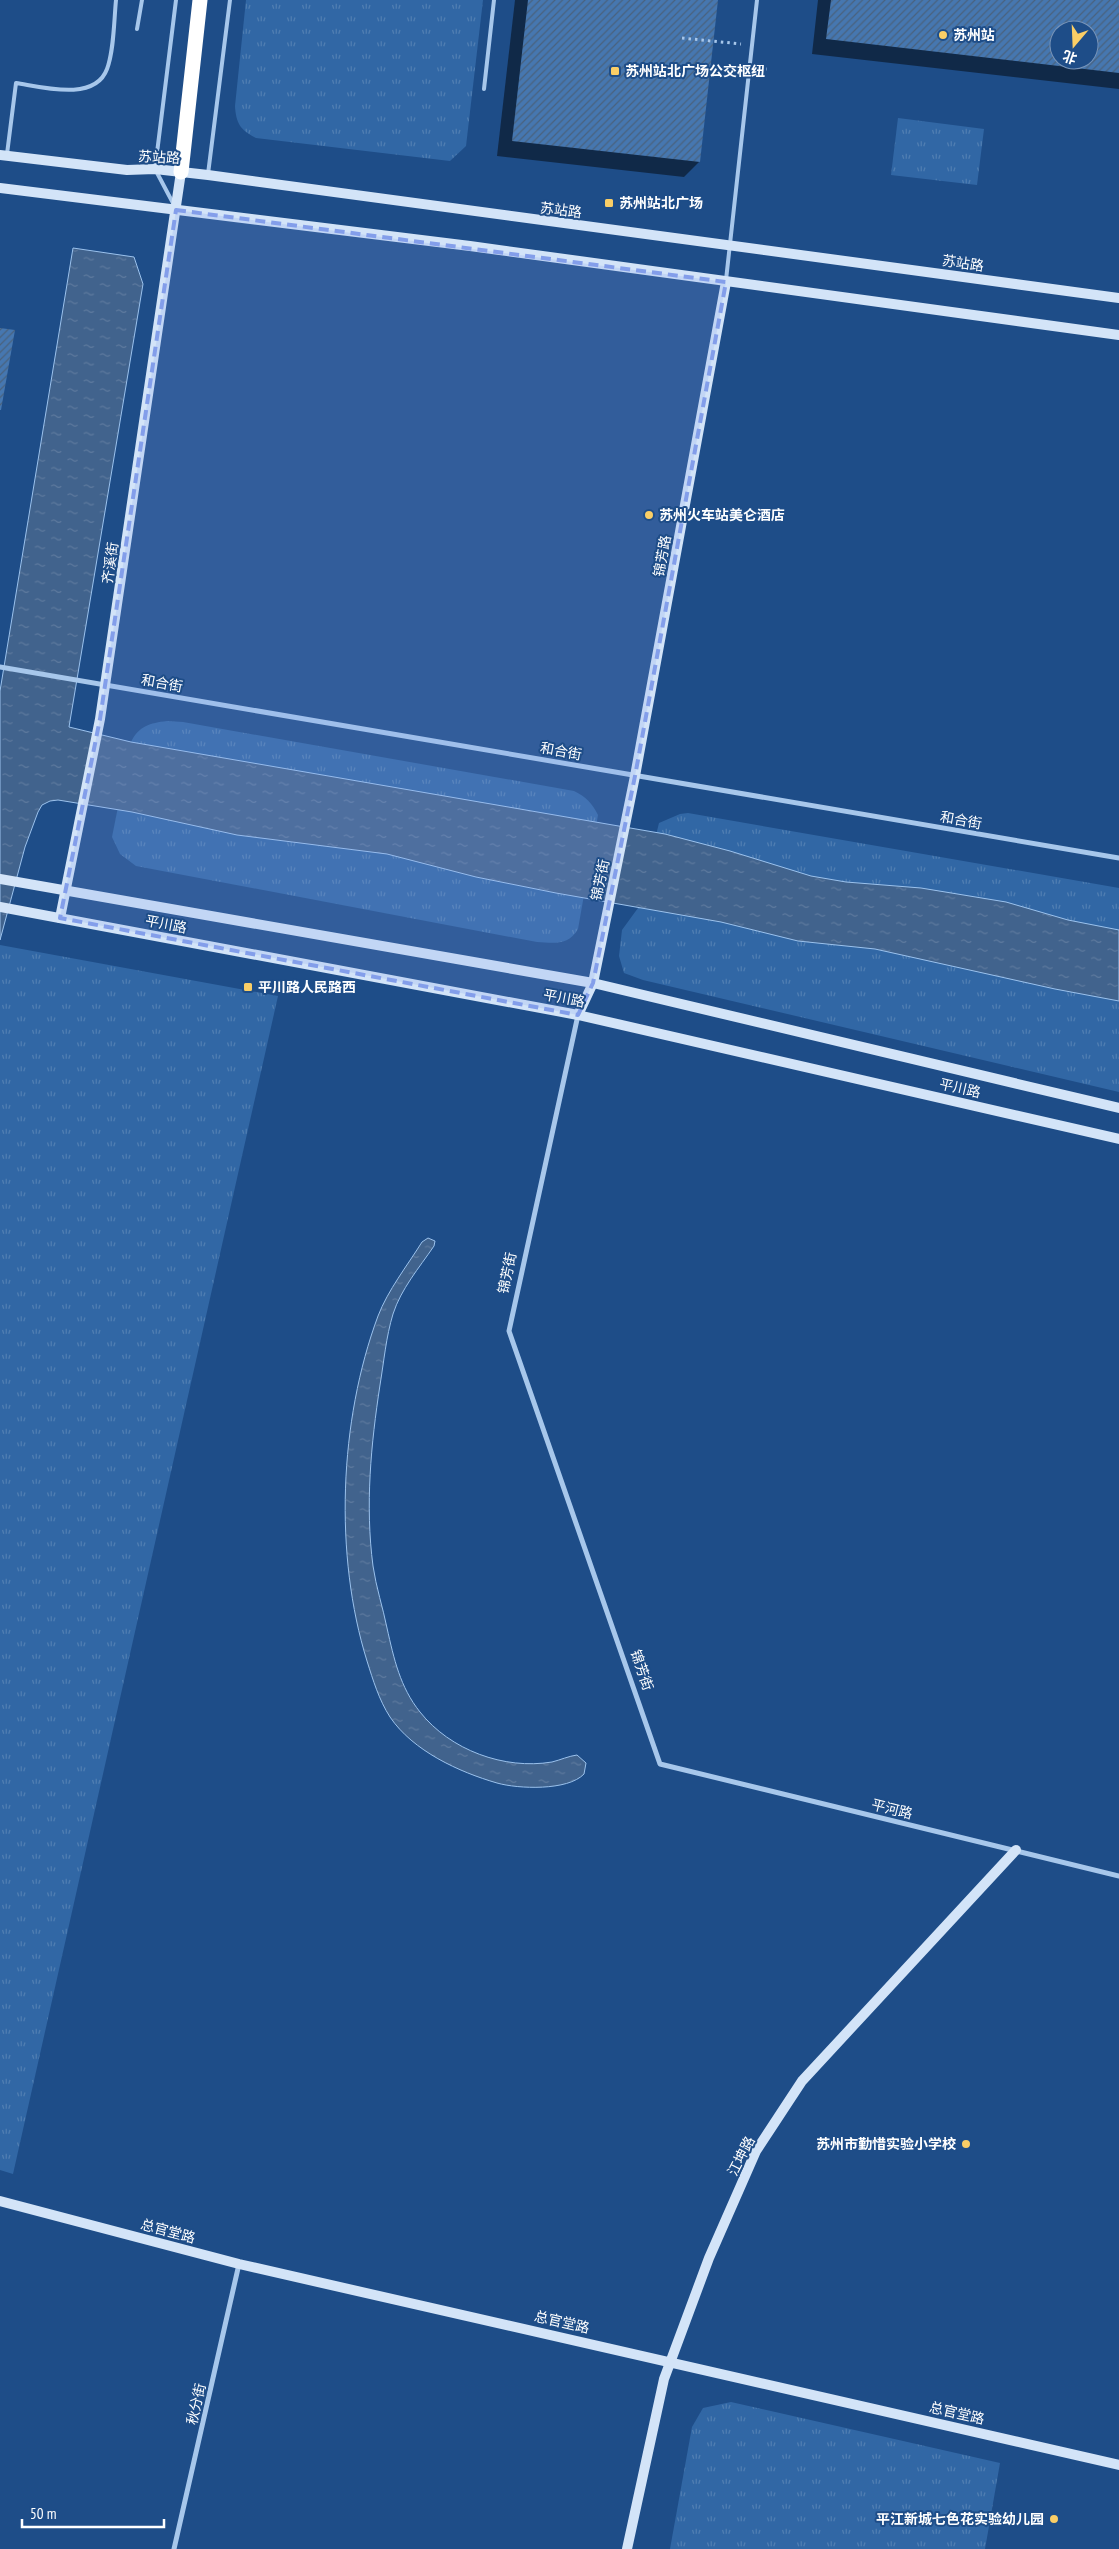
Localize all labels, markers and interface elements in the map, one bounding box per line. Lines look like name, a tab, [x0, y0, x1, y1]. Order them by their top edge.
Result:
north arrow	[1049, 20, 1099, 70]
place label: 苏州站	[953, 26, 995, 44]
marker: 苏州站	[937, 29, 949, 41]
text: 北	[1060, 47, 1079, 68]
place label: 苏州站北广场公交枢纽	[625, 62, 765, 80]
marker: 苏州站北广场公交枢纽	[609, 65, 621, 77]
street label: 苏站路	[138, 147, 180, 167]
place label: 苏州站北广场	[619, 194, 703, 212]
marker: 苏州站北广场	[603, 197, 615, 209]
street label: 苏站路	[539, 199, 583, 221]
street label: 苏站路	[941, 251, 985, 275]
place label: 苏州火车站美仑酒店	[659, 506, 785, 524]
marker: 苏州火车站美仑酒店	[643, 509, 655, 521]
street label: 锦芳路	[649, 534, 675, 578]
street label: 齐溪街	[98, 541, 122, 585]
street label: 和合街	[140, 670, 184, 696]
street label: 和合街	[539, 738, 583, 764]
street label: 和合街	[939, 807, 983, 833]
street label: 锦芳街	[587, 858, 613, 902]
street label: 平川路	[144, 911, 188, 937]
place label: 平川路人民路西	[258, 978, 356, 996]
marker: 平川路人民路西	[242, 981, 254, 993]
street label: 平川路	[542, 985, 586, 1011]
street label: 平川路	[938, 1075, 982, 1101]
street label: 锦芳街	[494, 1251, 520, 1295]
street label: 锦芳街	[627, 1647, 657, 1693]
street label: 平河路	[869, 1795, 915, 1823]
street label: 江坤路	[723, 2133, 759, 2179]
place label: 苏州市勤惜实验小学校	[816, 2135, 956, 2153]
marker: 苏州市勤惜实验小学校	[960, 2138, 972, 2150]
street label: 总官堂路	[139, 2215, 197, 2247]
street label: 总官堂路	[533, 2307, 591, 2337]
street label: 秋分街	[183, 2382, 209, 2426]
street label: 总官堂路	[928, 2398, 986, 2428]
scale bar	[22, 2496, 165, 2528]
text: 50 m	[30, 2504, 56, 2523]
place label: 平江新城七色花实验幼儿园	[876, 2510, 1044, 2528]
marker: 平江新城七色花实验幼儿园	[1048, 2513, 1060, 2525]

